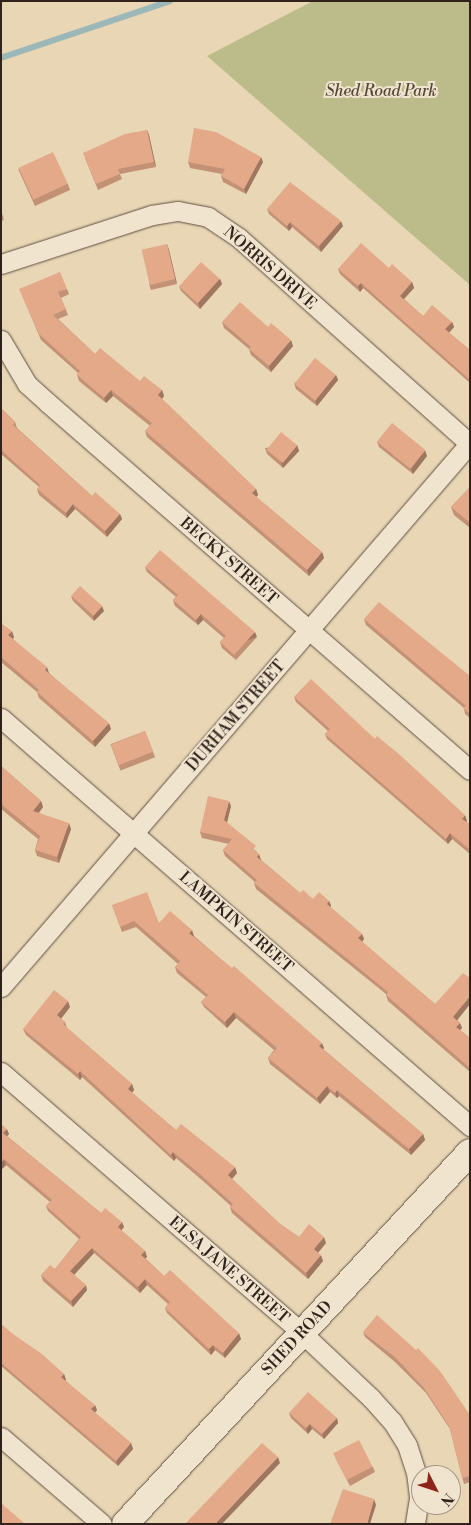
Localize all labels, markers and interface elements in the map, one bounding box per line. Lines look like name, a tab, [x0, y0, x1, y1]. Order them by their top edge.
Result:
park label: Shed Road Park	[325, 81, 437, 101]
street label: NORRIS DRIVE	[220, 222, 320, 314]
street label: BECKY STREET	[176, 513, 282, 609]
street label: DURHAM STREET	[183, 657, 289, 775]
street label: LAMPKIN STREET	[175, 867, 297, 977]
street label: ELSA JANE STREET	[165, 1212, 293, 1328]
street label: SHED ROAD	[258, 1297, 336, 1379]
north arrow	[411, 1465, 461, 1515]
text: N	[436, 1489, 457, 1509]

